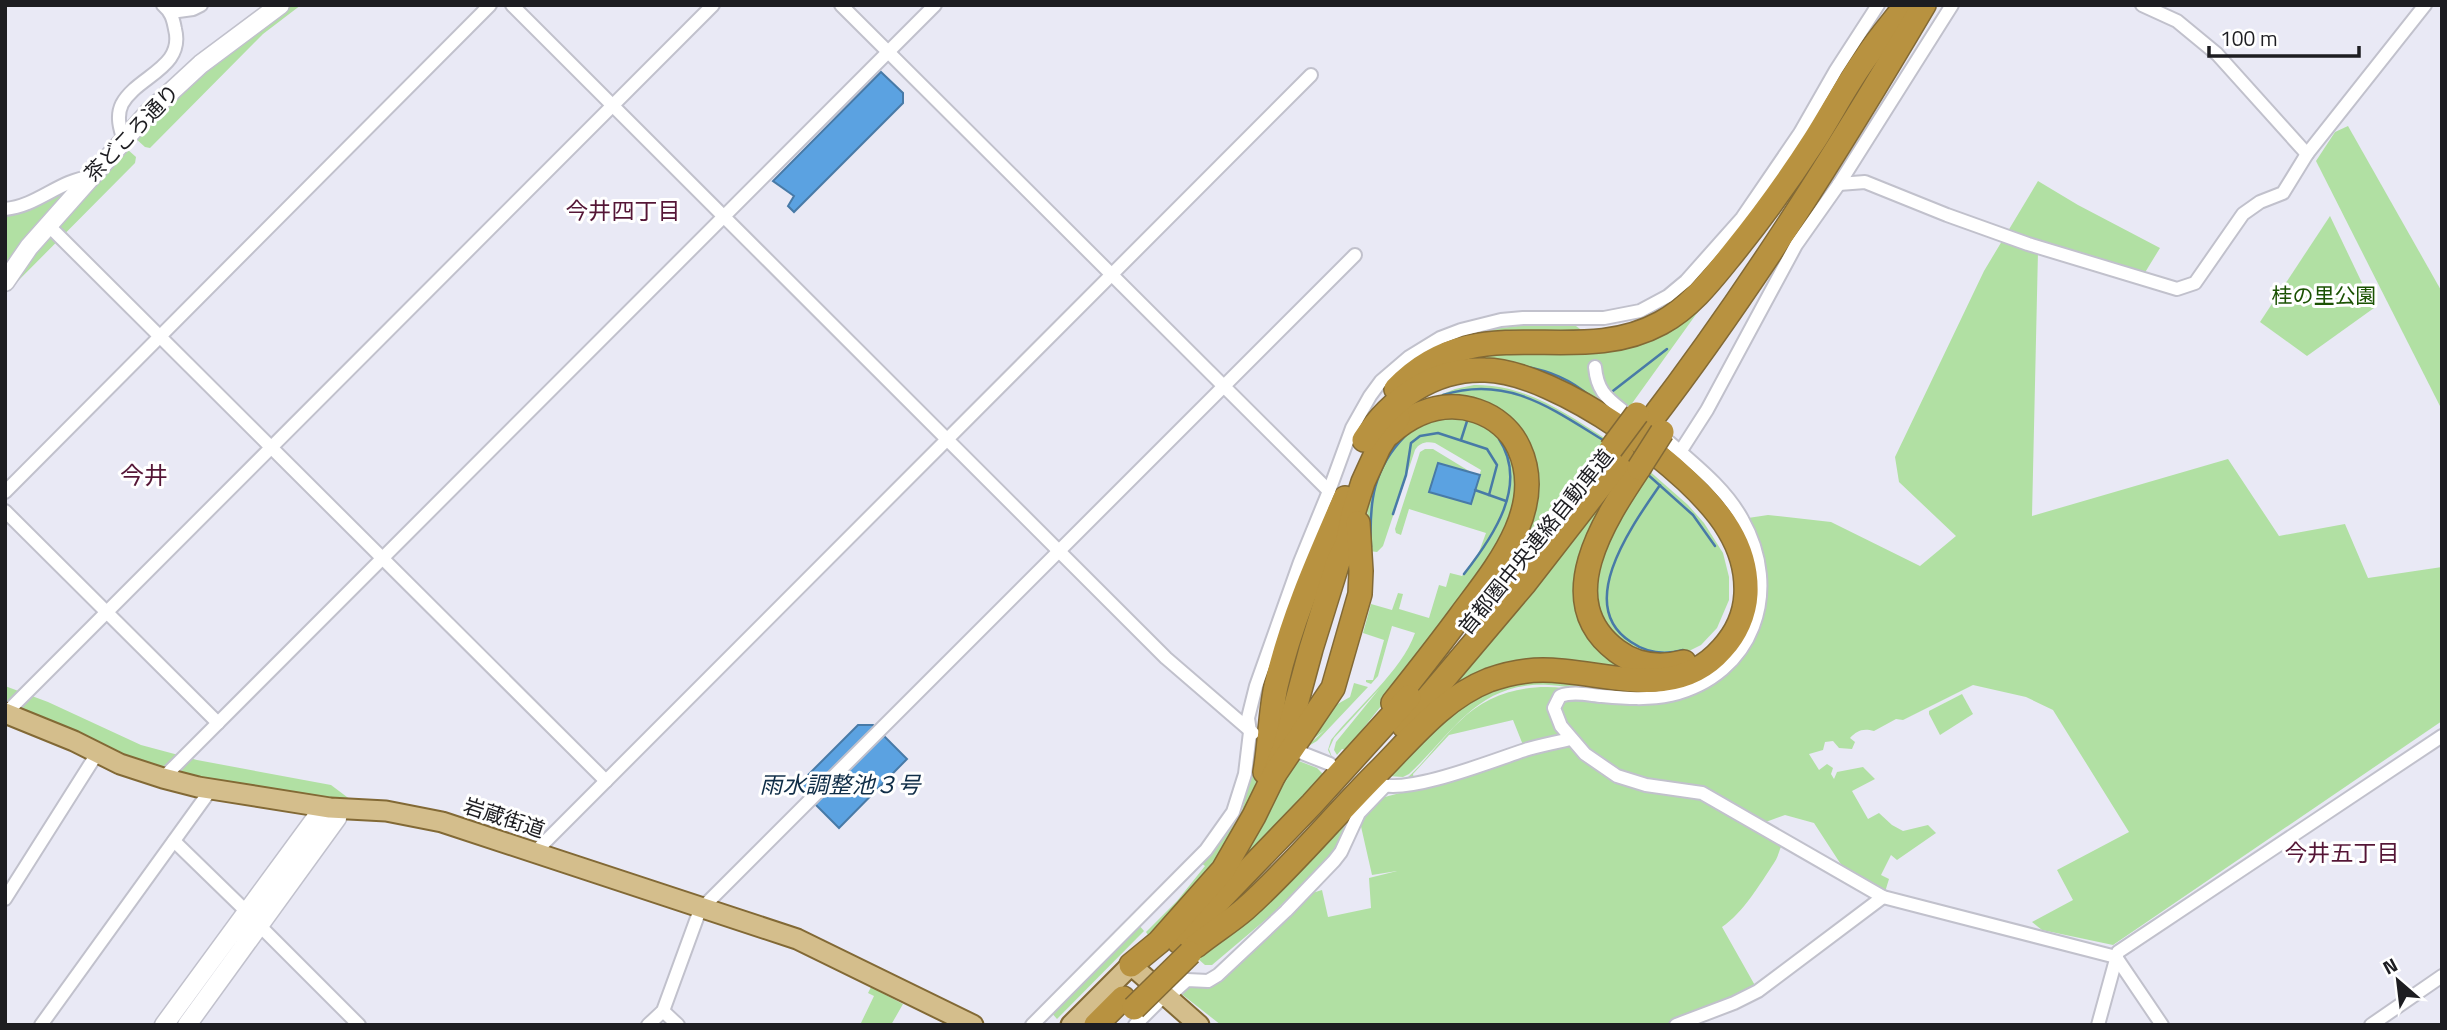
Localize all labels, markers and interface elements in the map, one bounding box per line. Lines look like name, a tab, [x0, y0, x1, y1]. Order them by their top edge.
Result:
scale bar	[2209, 14, 2360, 58]
text: 100 m	[2220, 22, 2277, 54]
street label: 茶どころ通り	[76, 76, 186, 189]
district label: 今井四丁目	[566, 193, 681, 228]
park label: 桂の里公園	[2272, 279, 2377, 311]
street label: 首都圏中央連絡自動車道	[1450, 442, 1620, 641]
district label: 今井	[120, 457, 168, 493]
water label: 雨水調整池３号	[760, 767, 923, 802]
street label: 岩蔵街道	[459, 789, 549, 845]
district label: 今井五丁目	[2285, 835, 2400, 870]
north arrow	[2363, 946, 2433, 1016]
text: N	[2377, 950, 2402, 981]

